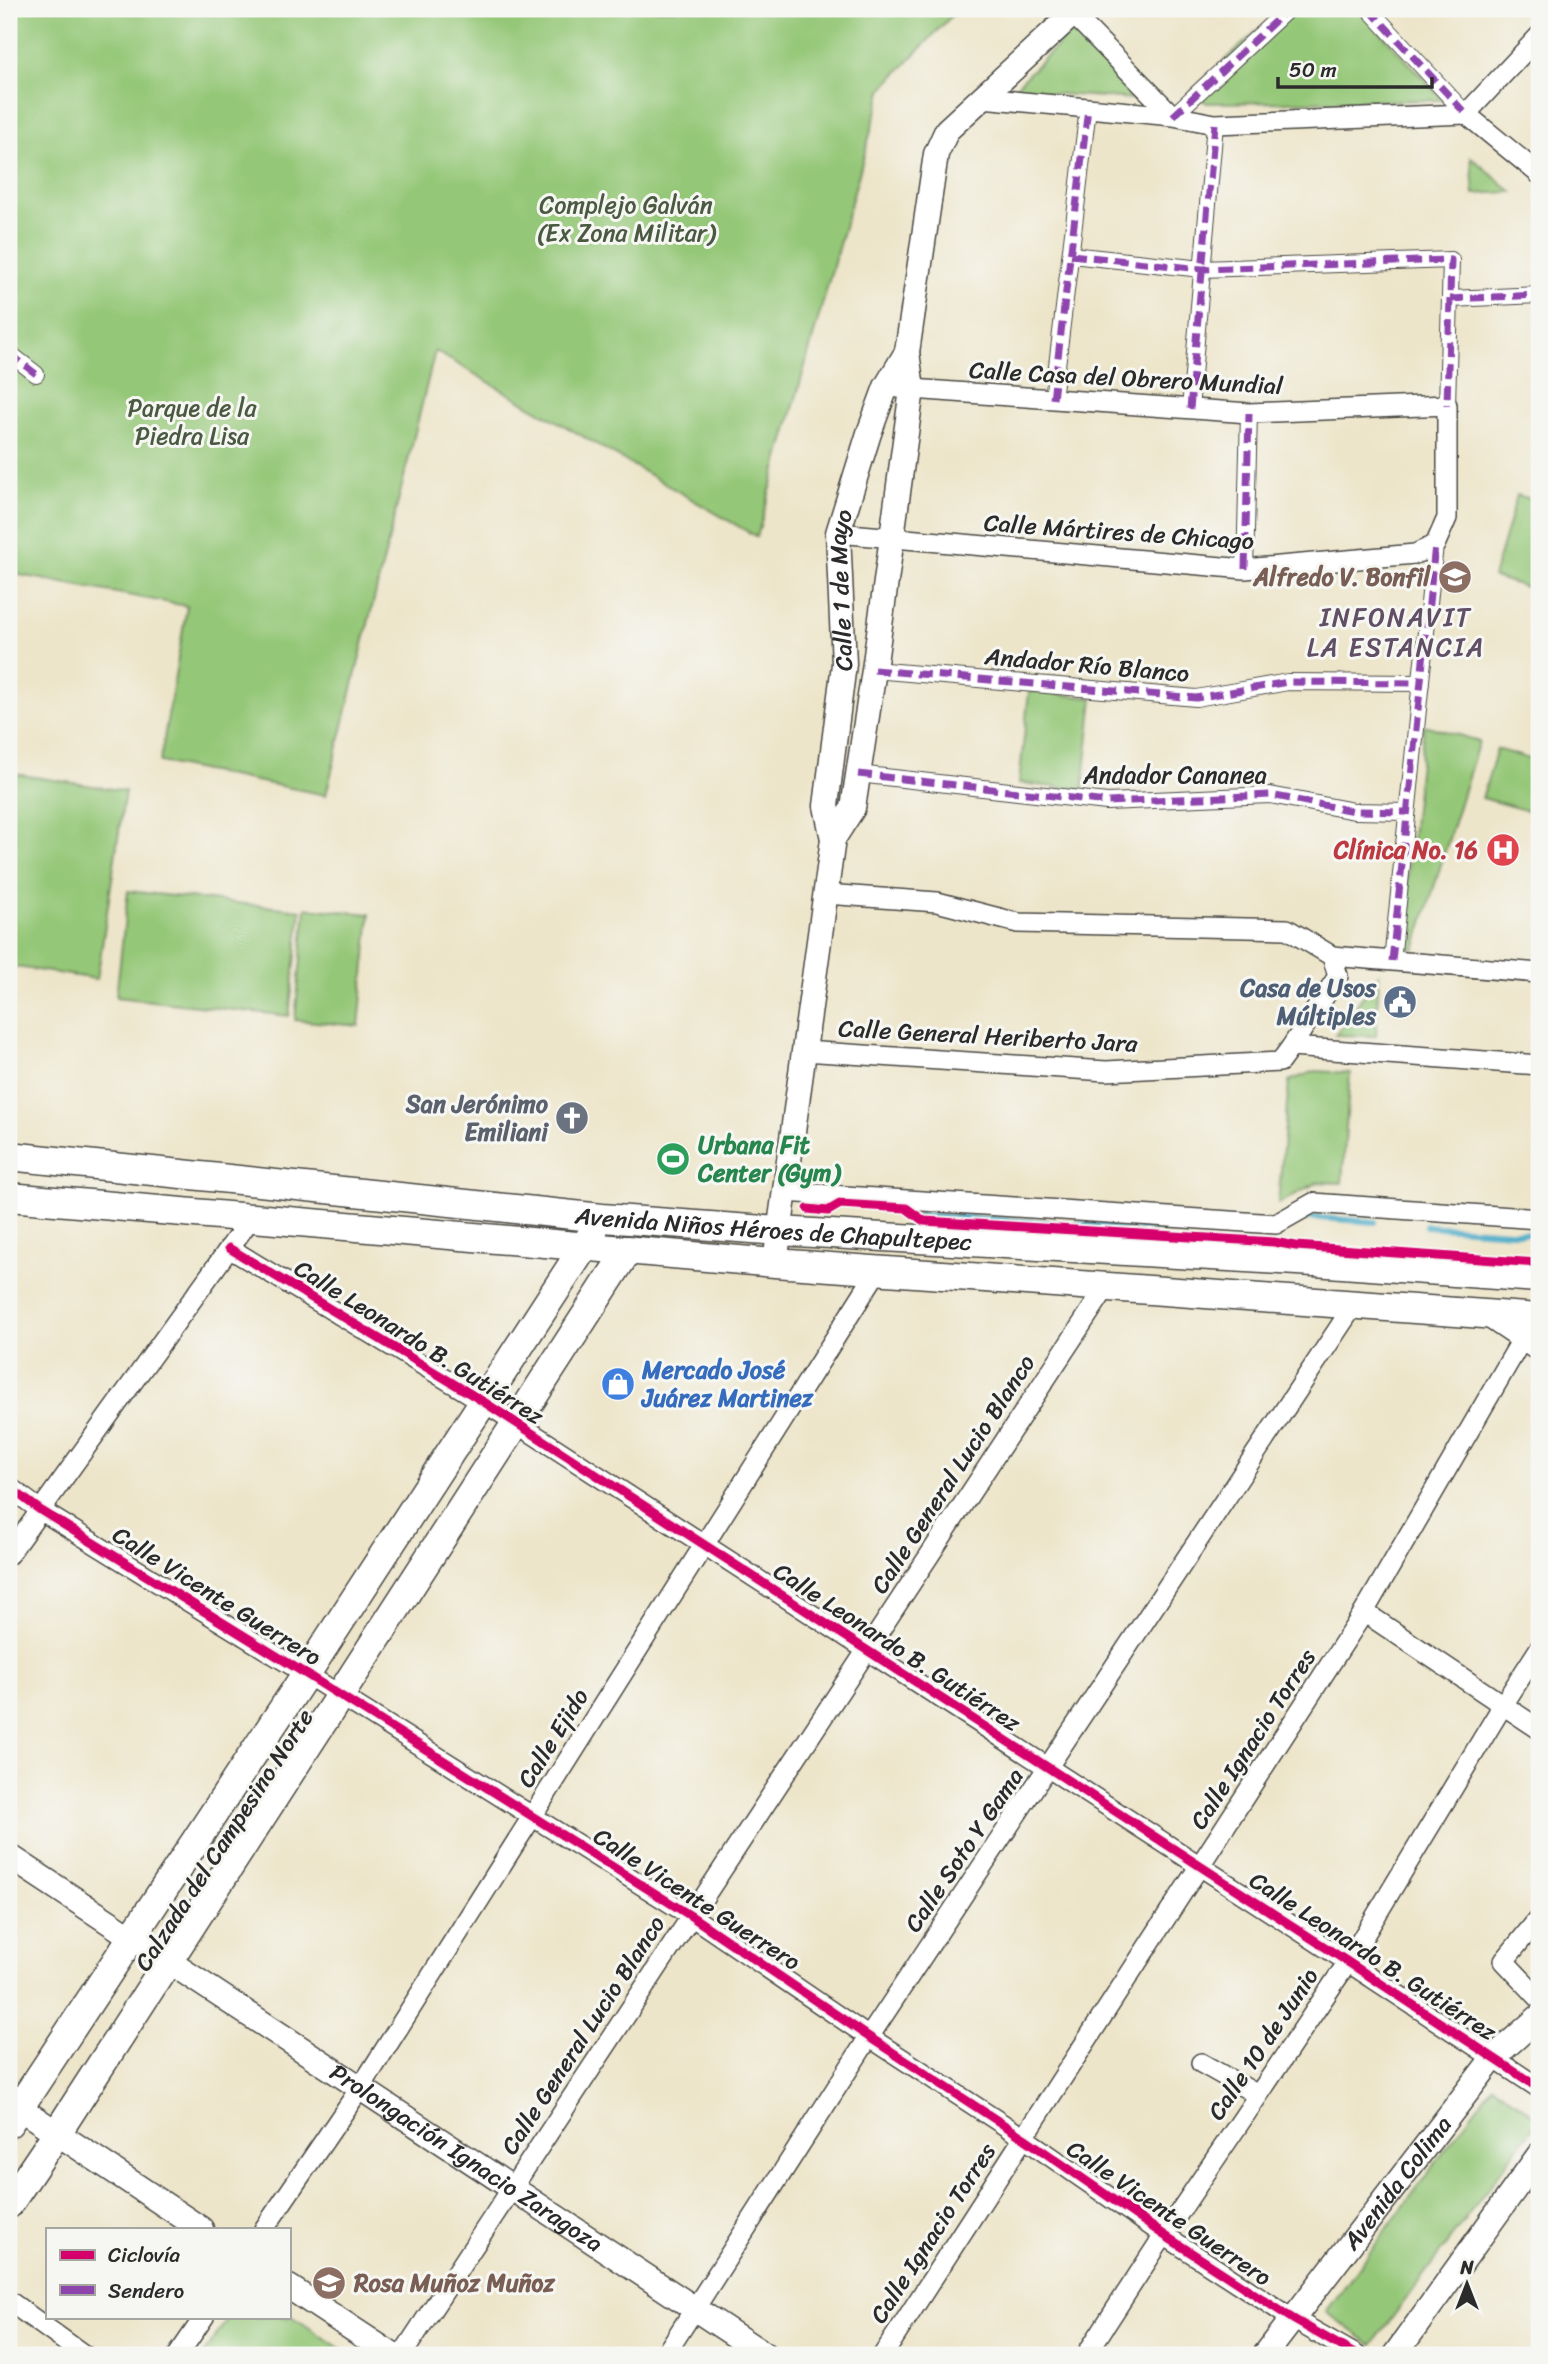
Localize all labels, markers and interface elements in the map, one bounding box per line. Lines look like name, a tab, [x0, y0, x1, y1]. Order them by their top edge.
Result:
scale bar	[1278, 46, 1432, 90]
text: 50 m	[1289, 51, 1337, 89]
park label: Complejo Galván (Ex Zona Militar)	[537, 184, 717, 254]
street label: Calle Casa del Obrero Mundial	[968, 349, 1285, 407]
park label: Parque de la Piedra Lisa	[128, 387, 257, 457]
street label: Calle Mártires de Chicago	[982, 502, 1256, 562]
street label: Calle 1 de Mayo	[817, 503, 865, 672]
place label: Alfredo V. Bonfil	[1253, 556, 1431, 598]
school or university icon: Alfredo V. Bonfil	[1436, 558, 1474, 596]
district label: INFONAVIT LA ESTANCIA	[1307, 594, 1485, 670]
street label: Andador Río Blanco	[982, 635, 1191, 695]
street label: Andador Cananea	[1082, 754, 1267, 796]
place label: Clínica No. 16	[1333, 829, 1478, 871]
hospital icon: Clínica No. 16	[1484, 831, 1522, 869]
place label: Casa de Usos Múltiples	[1239, 967, 1377, 1037]
public building icon: Casa de Usos Múltiples	[1381, 983, 1419, 1021]
street label: Calle General Heriberto Jara	[837, 1007, 1140, 1065]
place label: San Jerónimo Emiliani	[405, 1083, 549, 1153]
church icon: San Jerónimo Emiliani	[553, 1099, 591, 1137]
place label: Urbana Fit Center (Gym)	[697, 1124, 841, 1194]
sports icon: Urbana Fit Center (Gym)	[654, 1140, 692, 1178]
street label: Avenida Niños Héroes de Chapultepec	[572, 1194, 973, 1263]
street label: Calle Leonardo B. Gutiérrez	[286, 1248, 553, 1437]
street label: Calle General Lucio Blanco	[860, 1346, 1046, 1602]
place label: Mercado José Juárez Martinez	[640, 1349, 814, 1419]
shop icon: Mercado José Juárez Martinez	[599, 1365, 637, 1403]
street label: Calle Vicente Guerrero	[104, 1515, 330, 1678]
street label: Calle Leonardo B. Gutiérrez	[765, 1551, 1030, 1743]
street label: Calle Ignacio Torres	[1178, 1640, 1328, 1838]
street label: Calle Ejido	[506, 1680, 600, 1796]
street label: Calzada del Campesino Norte	[123, 1700, 325, 1980]
street label: Calle Soto Y Gama	[893, 1759, 1035, 1941]
street label: Calle Vicente Guerrero	[585, 1816, 809, 1982]
street label: Calle Leonardo B. Gutiérrez	[1241, 1860, 1506, 2052]
street label: Calle General Lucio Blanco	[490, 1907, 676, 2163]
street label: Calle 10 de Junio	[1196, 1959, 1330, 2129]
street label: Prolongación Ignacio Zaragoza	[321, 2052, 612, 2264]
street label: Avenida Colima	[1331, 2106, 1463, 2260]
street label: Calle Vicente Guerrero	[1058, 2128, 1280, 2298]
street label: Calle Ignacio Torres	[858, 2134, 1008, 2332]
legend	[46, 2228, 290, 2318]
text: Ciclovía	[108, 2236, 181, 2274]
north arrow	[1432, 2248, 1502, 2318]
text: N	[1459, 2251, 1474, 2284]
place label: Rosa Muñoz Muñoz	[353, 2262, 556, 2304]
school or university icon: Rosa Muñoz Muñoz	[310, 2264, 348, 2302]
text: Sendero	[108, 2272, 184, 2310]

